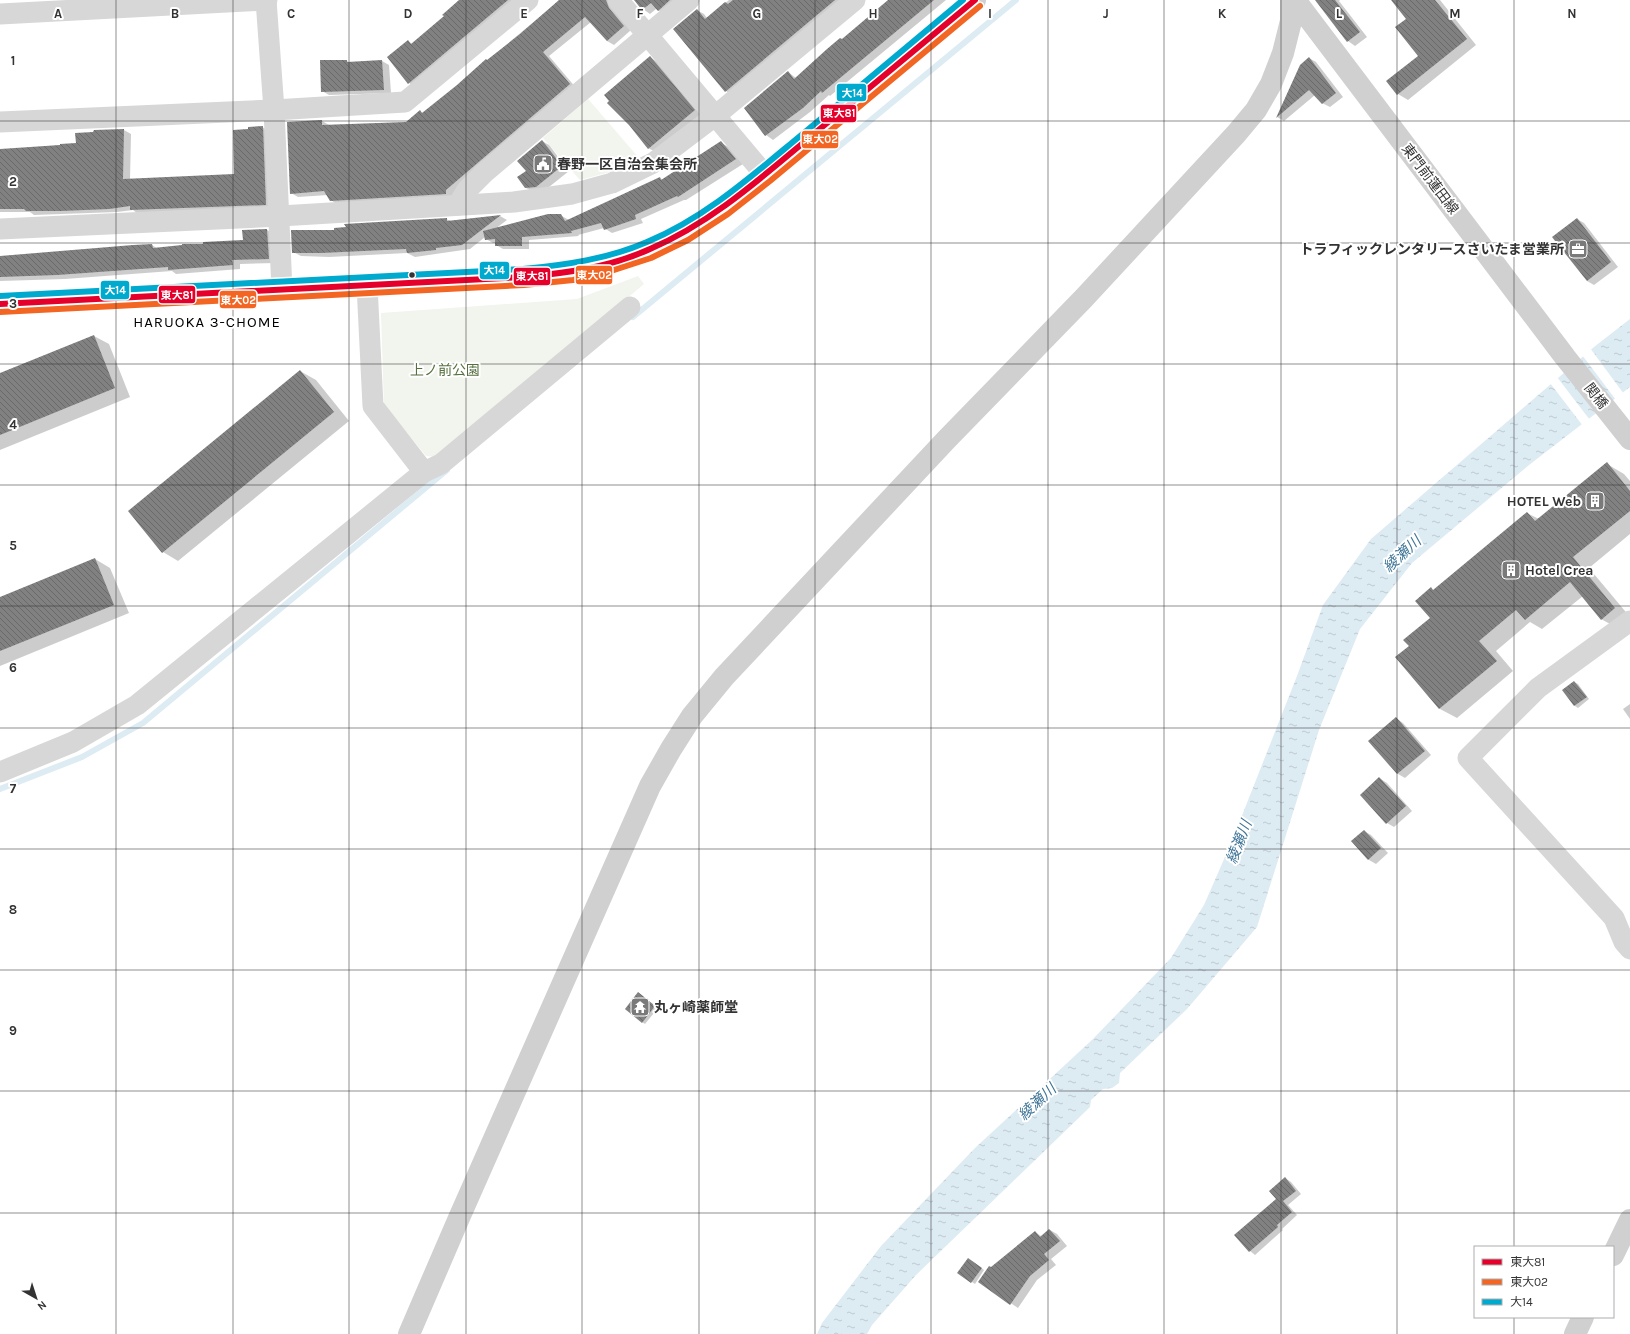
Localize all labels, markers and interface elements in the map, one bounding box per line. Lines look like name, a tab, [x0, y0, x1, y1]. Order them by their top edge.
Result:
text: A	[54, 6, 62, 21]
text: B	[171, 6, 179, 21]
text: C	[287, 6, 295, 21]
text: D	[404, 6, 413, 21]
text: E	[520, 6, 528, 21]
text: F	[636, 6, 644, 21]
text: G	[753, 6, 761, 21]
text: H	[868, 6, 878, 21]
text: I	[988, 6, 992, 21]
text: J	[1103, 6, 1109, 21]
text: K	[1218, 6, 1227, 21]
text: L	[1336, 6, 1343, 21]
text: M	[1449, 6, 1461, 21]
text: N	[1567, 6, 1577, 21]
text: 1	[11, 53, 15, 68]
line badge: 大14	[836, 83, 867, 102]
text: 大14	[841, 87, 863, 100]
line badge: 東大81	[820, 104, 857, 123]
text: 東大81	[822, 107, 856, 120]
line badge: 東大02	[801, 130, 839, 149]
text: 東大02	[802, 133, 838, 146]
street label: 東門前蓮田線	[1398, 140, 1462, 218]
public building icon: 春野一区自治会集会所	[532, 153, 554, 175]
place label: 春野一区自治会集会所	[557, 156, 697, 173]
text: 2	[9, 174, 17, 189]
office icon: トラフィックレンタリースさいたま営業所	[1567, 238, 1589, 260]
place label: トラフィックレンタリースさいたま営業所	[1299, 241, 1564, 258]
line badge: 大14	[479, 261, 510, 280]
text: 大14	[483, 264, 505, 277]
line badge: 東大02	[575, 265, 613, 285]
line badge: 東大81	[513, 267, 551, 286]
text: 東大02	[576, 269, 612, 282]
unlabelled marker	[407, 270, 417, 280]
text: 東大81	[515, 270, 549, 283]
line badge: 大14	[100, 280, 130, 300]
text: 大14	[104, 284, 126, 297]
line badge: 東大81	[158, 285, 196, 304]
text: 東大81	[160, 289, 194, 302]
line badge: 東大02	[219, 290, 257, 309]
text: 東大02	[220, 294, 256, 307]
text: 3	[9, 296, 17, 311]
district label: HARUOKA 3-CHOME	[133, 313, 281, 331]
park label: 上ノ前公園	[410, 362, 480, 379]
street label: 関橋	[1581, 380, 1611, 412]
text: 4	[9, 417, 17, 432]
building icon: HOTEL Web	[1584, 490, 1606, 512]
place label: HOTEL Web	[1507, 493, 1581, 510]
water label: 綾瀬川	[1379, 531, 1426, 576]
text: 5	[9, 538, 17, 553]
building icon: Hotel Crea	[1500, 559, 1522, 581]
place label: Hotel Crea	[1525, 562, 1594, 579]
text: 6	[9, 660, 17, 675]
text: 7	[10, 781, 17, 796]
water label: 綾瀬川	[1223, 816, 1256, 866]
text: 8	[9, 902, 17, 917]
temple icon: 丸ヶ崎薬師堂	[629, 996, 651, 1018]
place label: 丸ヶ崎薬師堂	[654, 999, 738, 1016]
text: 9	[9, 1023, 17, 1038]
water label: 綾瀬川	[1014, 1079, 1061, 1124]
legend	[1474, 1246, 1614, 1318]
text: 東大81	[1510, 1255, 1545, 1269]
text: 東大02	[1510, 1275, 1548, 1289]
north arrow	[16, 1278, 56, 1318]
text: 大14	[1510, 1295, 1533, 1309]
text: N	[35, 1298, 49, 1313]

